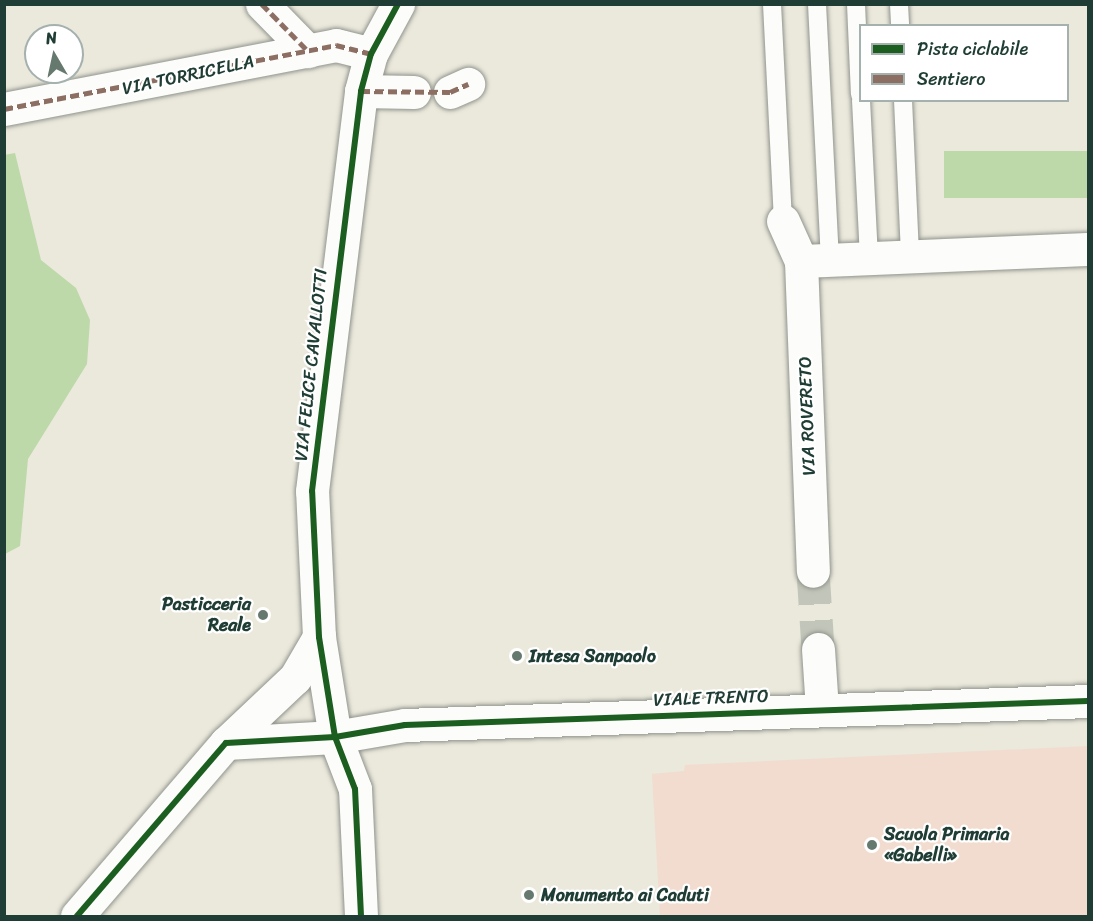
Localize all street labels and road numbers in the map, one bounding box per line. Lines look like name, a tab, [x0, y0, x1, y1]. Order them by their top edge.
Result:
street label: VIA TORRICELLA	[121, 51, 255, 99]
street label: VIA FELICE CAVALLOTTI	[290, 268, 332, 462]
street label: VIA ROVERETO	[794, 356, 820, 476]
street label: VIALE TRENTO	[652, 685, 770, 711]

